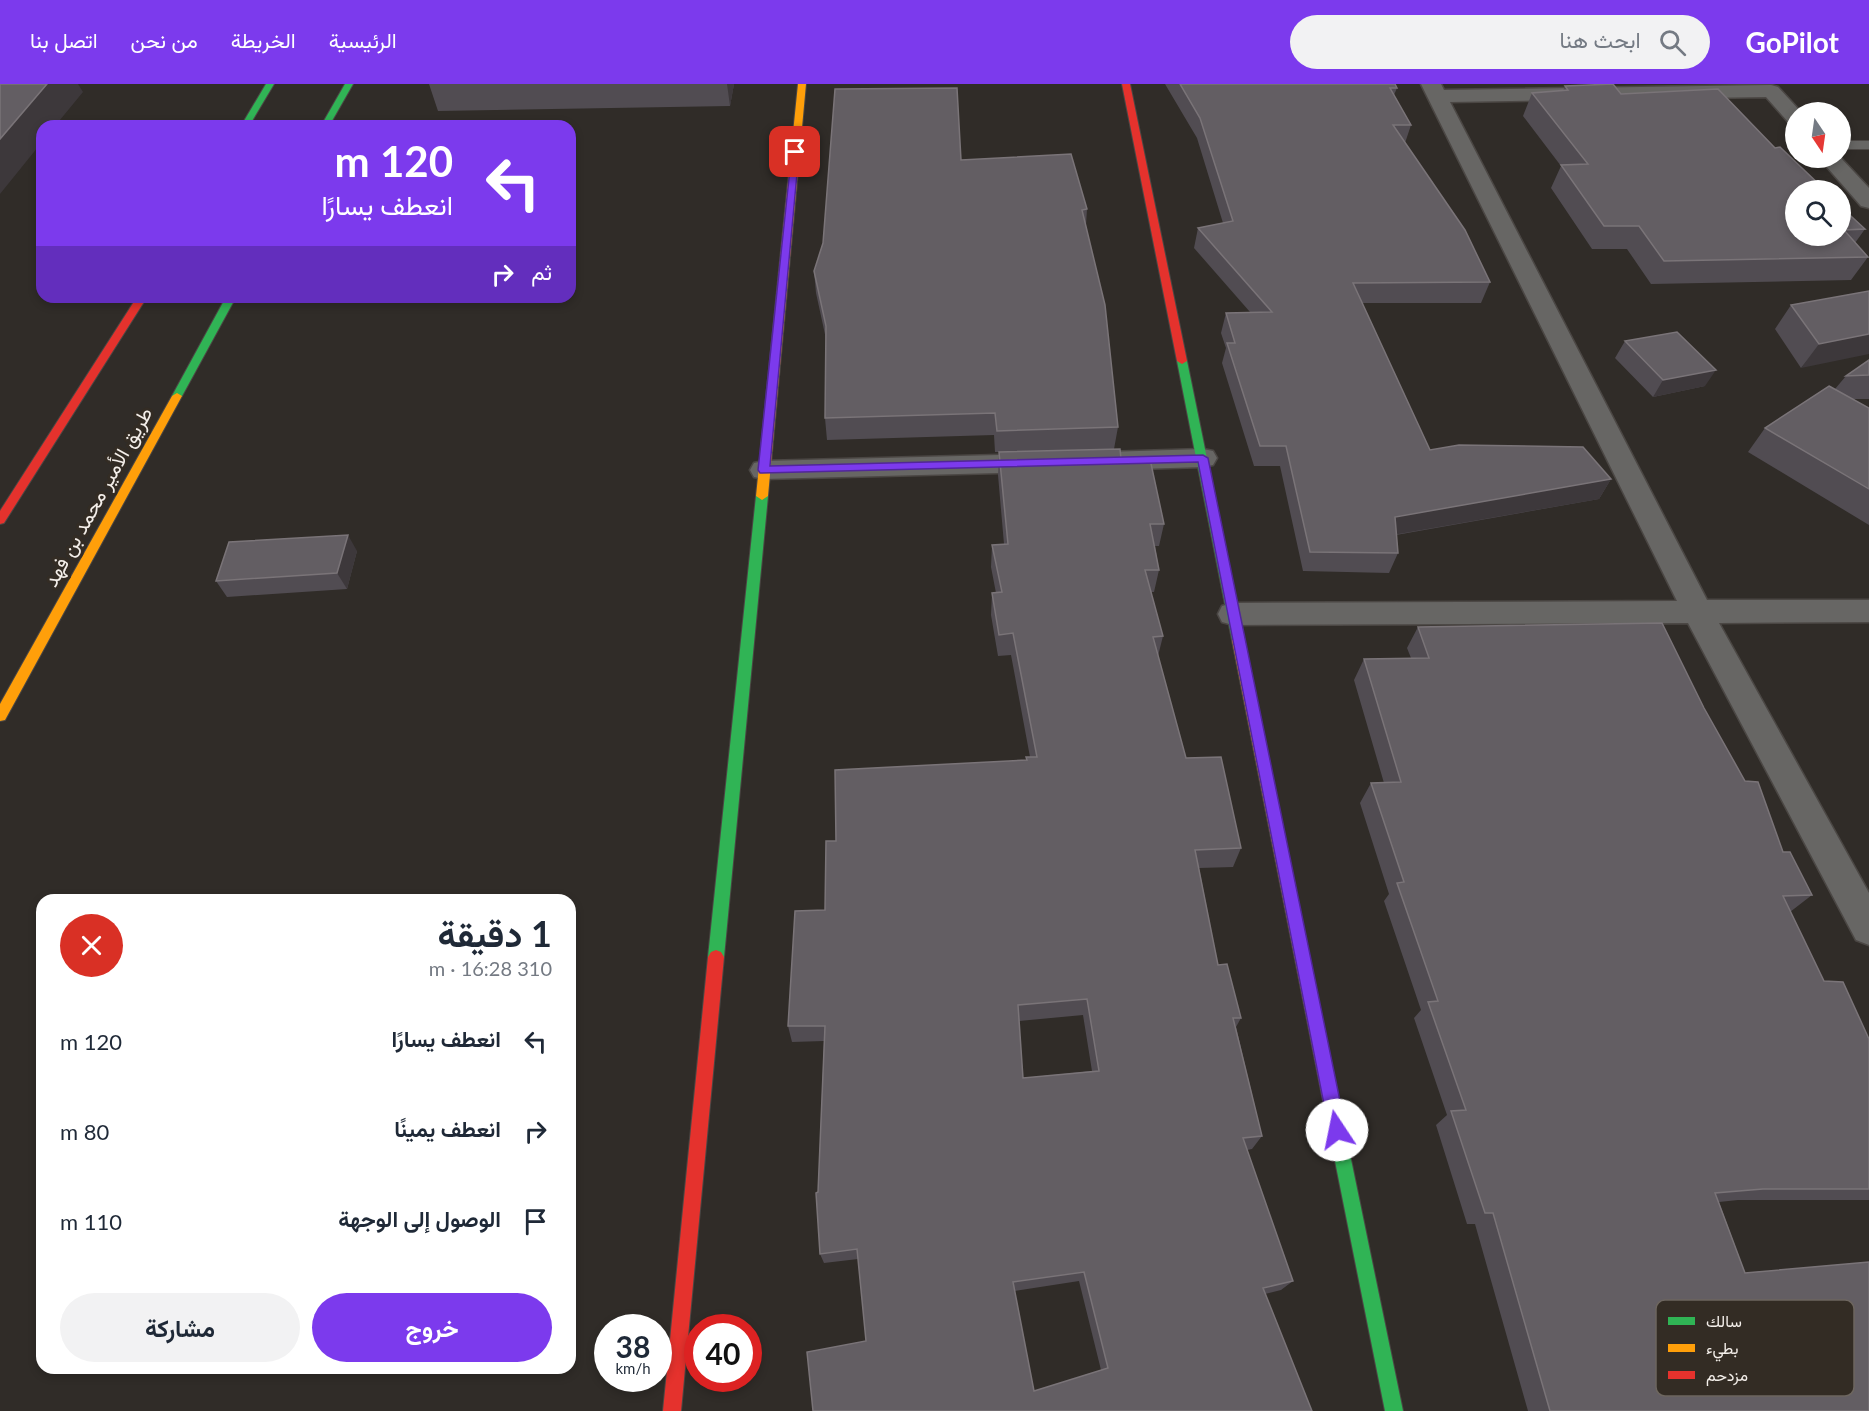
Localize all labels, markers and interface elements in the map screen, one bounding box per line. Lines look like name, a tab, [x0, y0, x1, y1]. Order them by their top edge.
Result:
search box	[1290, 15, 1710, 69]
text: GoPilot	[1746, 25, 1839, 59]
text: ابحث هنا	[1559, 26, 1641, 53]
icon: search	[1656, 26, 1689, 59]
text: اتصل بنا	[30, 27, 98, 52]
text: من نحن	[131, 27, 198, 52]
text: الخريطة	[231, 27, 296, 52]
text: الرئيسية	[329, 27, 397, 52]
north arrow	[1785, 102, 1851, 168]
map controls	[1785, 102, 1851, 246]
pin	[769, 126, 820, 177]
icon: arrive	[778, 135, 811, 168]
text: 120 m	[335, 136, 453, 186]
icon: left	[474, 144, 552, 222]
button: search	[1785, 180, 1851, 246]
text: انعطف يسارًا	[321, 188, 453, 221]
icon: right	[486, 258, 519, 291]
text: ثم	[531, 258, 552, 285]
street label: طريق الأمير محمد بن فهد	[38, 403, 158, 591]
text: 1 دقيقة	[437, 911, 552, 955]
button: close	[60, 914, 123, 977]
text: 310 m · 16:28	[429, 956, 552, 980]
text: انعطف يسارًا	[392, 1025, 501, 1052]
icon: left	[519, 1025, 552, 1058]
text: 120 m	[60, 1028, 122, 1055]
position arrow	[1305, 1098, 1369, 1162]
text: انعطف يمينًا	[394, 1115, 501, 1142]
icon: right	[519, 1115, 552, 1148]
text: 80 m	[60, 1118, 109, 1145]
text: الوصول إلى الوجهة	[338, 1205, 501, 1232]
icon: arrive	[519, 1205, 552, 1238]
text: 110 m	[60, 1208, 122, 1235]
button: مشاركة	[60, 1293, 300, 1362]
button: خروج	[312, 1293, 552, 1362]
legend	[1656, 1300, 1854, 1396]
text: سالك	[1706, 1311, 1742, 1330]
speed limit sign: 40	[684, 1314, 762, 1392]
text: 38	[616, 1328, 650, 1364]
text: بطيء	[1706, 1338, 1738, 1362]
text: km/h	[615, 1359, 651, 1377]
text: مزدحم	[1706, 1365, 1748, 1386]

